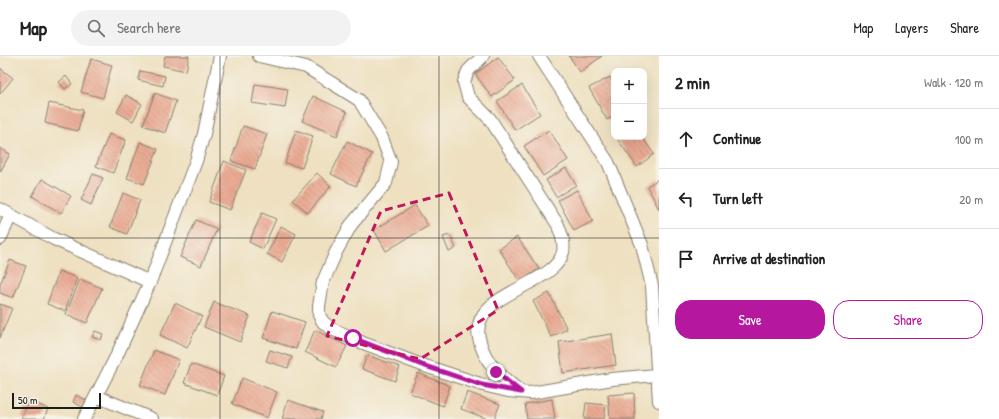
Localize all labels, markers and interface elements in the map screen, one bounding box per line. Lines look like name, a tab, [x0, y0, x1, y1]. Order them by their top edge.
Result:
search box	[71, 10, 351, 46]
text: Map	[20, 15, 47, 41]
icon: search	[85, 17, 107, 39]
text: Search here	[117, 17, 181, 38]
text: Map	[853, 18, 873, 37]
text: Layers	[895, 18, 928, 37]
text: Share	[950, 18, 979, 37]
map controls	[611, 68, 647, 140]
button: +	[611, 68, 647, 104]
text: 2 min	[675, 71, 710, 94]
text: Walk · 120 m	[924, 73, 983, 91]
button: −	[611, 104, 647, 140]
icon: ahead	[675, 128, 697, 150]
text: Continue	[713, 128, 761, 149]
text: 100 m	[955, 130, 983, 148]
icon: left	[675, 188, 697, 210]
text: Turn left	[713, 188, 763, 209]
text: 20 m	[959, 190, 983, 208]
icon: arrive	[675, 248, 697, 270]
text: Arrive at destination	[713, 248, 825, 269]
button: Save	[675, 300, 825, 339]
button: Share	[833, 300, 983, 339]
route start	[344, 329, 362, 347]
route end	[487, 363, 505, 381]
scale bar	[12, 391, 101, 410]
text: 50 m	[18, 393, 38, 407]

